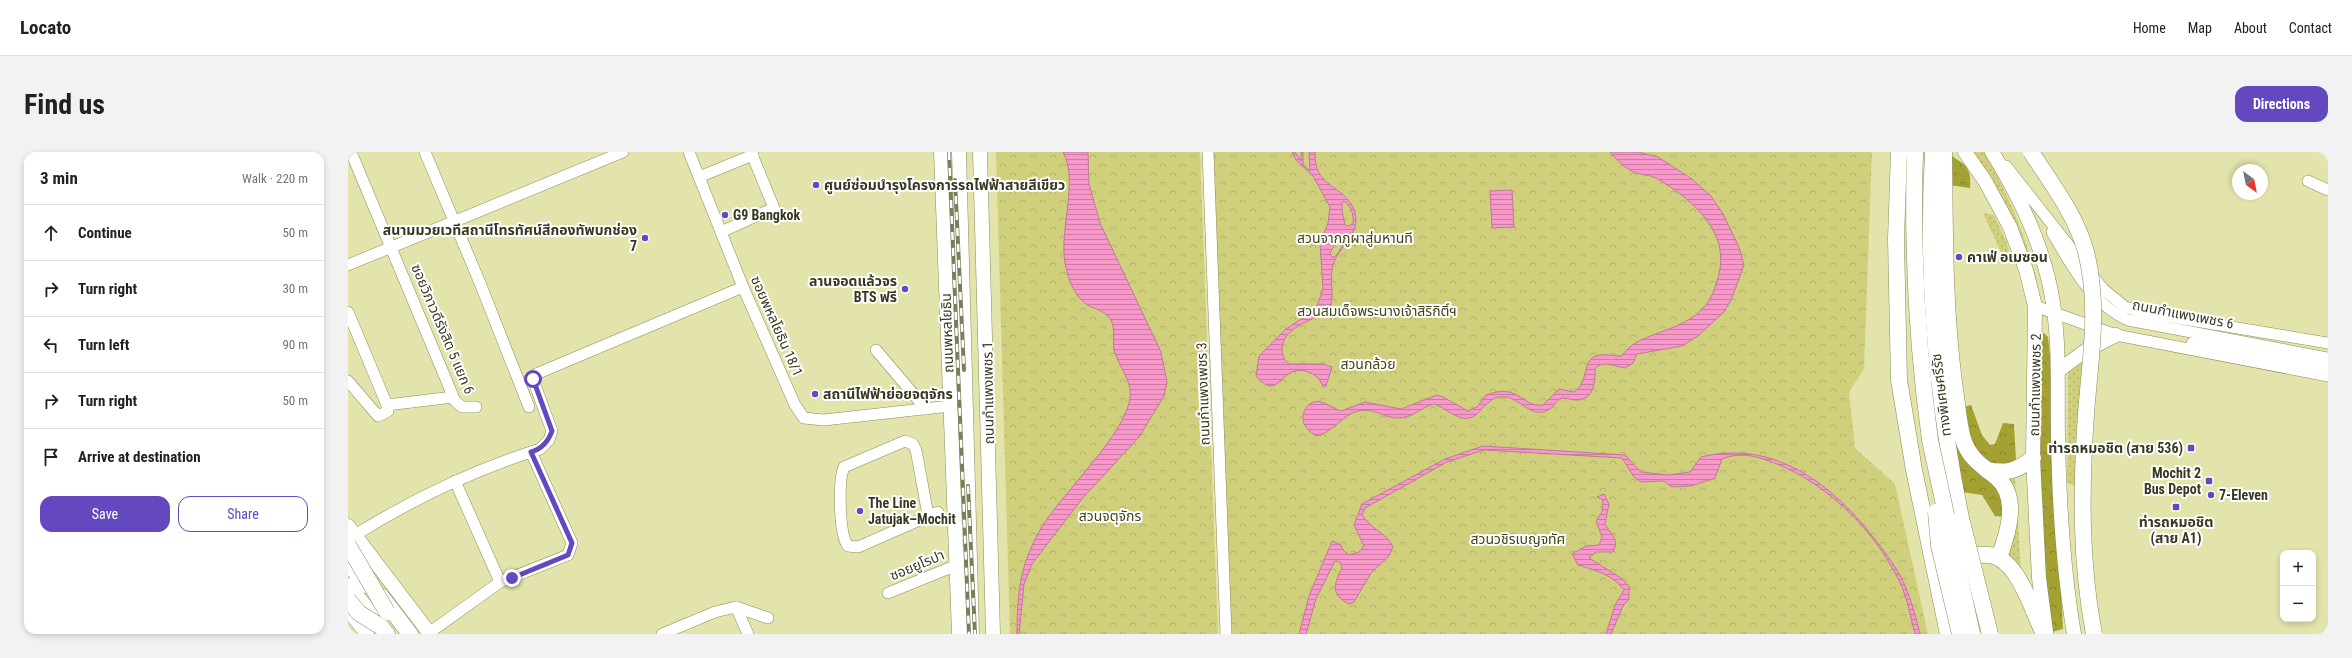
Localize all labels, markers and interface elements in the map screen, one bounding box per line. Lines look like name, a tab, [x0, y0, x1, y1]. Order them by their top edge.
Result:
text: Locato	[20, 16, 71, 39]
text: Home	[2133, 20, 2166, 36]
text: Map	[2188, 20, 2212, 36]
text: About	[2234, 20, 2267, 36]
text: Contact	[2289, 20, 2332, 36]
button: Directions	[2235, 86, 2328, 122]
text: Find us	[24, 88, 105, 121]
north arrow	[2232, 164, 2268, 200]
text: 3 min	[40, 168, 78, 188]
text: Walk · 220 m	[242, 171, 308, 186]
place label: ศูนย์ซ่อมบำรุงโครงการรถไฟฟ้าสายสีเขียว	[824, 177, 1065, 195]
marker: ศูนย์ซ่อมบำรุงโครงการรถไฟฟ้าสายสีเขียว	[811, 180, 821, 190]
place label: G9 Bangkok	[733, 207, 801, 223]
marker: G9 Bangkok	[720, 210, 730, 220]
icon: ahead	[40, 222, 62, 244]
place label: สนามมวยเวทีสถานีโทรทัศน์สีกองทัพบกช่อง 7	[383, 222, 637, 254]
text: Continue	[78, 224, 132, 242]
text: 50 m	[282, 225, 308, 240]
park label: สวนจากภูผาสู่มหานที	[1297, 230, 1413, 247]
marker: สนามมวยเวทีสถานีโทรทัศน์สีกองทัพบกช่อง 7	[640, 233, 650, 243]
place label: คาเฟ่ อเมซอน	[1967, 249, 2048, 265]
marker: คาเฟ่ อเมซอน	[1954, 252, 1964, 262]
street label: ซอยวิภาวดีรังสิต 5 แยก 6	[408, 262, 478, 396]
place label: ลานจอดแล้วจร BTS ฟรี	[809, 273, 897, 305]
street label: ซอยพหลโยธิน 18/1	[748, 274, 806, 378]
icon: right	[40, 278, 62, 300]
text: Turn right	[78, 280, 137, 298]
text: 30 m	[282, 281, 308, 296]
marker: ลานจอดแล้วจร BTS ฟรี	[900, 284, 910, 294]
street label: ถนนพหลโยธิน	[938, 293, 956, 373]
street label: ถนนกำแพงเพชร 6	[2131, 296, 2235, 332]
park label: สวนสมเด็จพระนางเจ้าสิริกิติ์ฯ	[1297, 303, 1457, 319]
street label: ถนนกำแพงเพชร 2	[2026, 333, 2044, 437]
icon: left	[40, 334, 62, 356]
text: Turn left	[78, 336, 129, 354]
text: 90 m	[282, 337, 308, 352]
street label: ถนนกำแพงเพชร 1	[979, 341, 997, 445]
street label: ถนนกำแพงเพชร 3	[1193, 342, 1213, 446]
street label: ทางพิเศษศรีรัช	[1928, 353, 1954, 437]
park label: สวนกล้วย	[1340, 356, 1396, 372]
route start	[524, 370, 542, 388]
place label: สถานีไฟฟ้าย่อยจตุจักร	[823, 386, 953, 403]
marker: สถานีไฟฟ้าย่อยจตุจักร	[810, 389, 820, 399]
icon: right	[40, 390, 62, 412]
text: Turn right	[78, 392, 137, 410]
text: 50 m	[282, 393, 308, 408]
place label: ท่ารถหมอชิต (สาย 536)	[2048, 440, 2183, 457]
marker: ท่ารถหมอชิต (สาย 536)	[2186, 443, 2196, 453]
icon: arrive	[40, 446, 62, 468]
text: Arrive at destination	[78, 448, 201, 466]
place label: Mochit 2 Bus Depot	[2144, 465, 2201, 497]
marker: Mochit 2 Bus Depot	[2204, 476, 2214, 486]
place label: 7-Eleven	[2219, 487, 2268, 503]
marker: 7-Eleven	[2206, 490, 2216, 500]
place label: The Line Jatujak–Mochit	[868, 495, 956, 527]
button: Save	[40, 496, 170, 532]
button: Share	[178, 496, 308, 532]
marker: ท่ารถหมอชิต (สาย A1)	[2171, 502, 2181, 512]
marker: The Line Jatujak–Mochit	[855, 506, 865, 516]
park label: สวนจตุจักร	[1079, 508, 1141, 525]
place label: ท่ารถหมอชิต (สาย A1)	[2139, 514, 2213, 547]
park label: สวนวชิรเบญจทัศ	[1471, 531, 1566, 547]
street label: ซอยยูโรปา	[887, 546, 947, 585]
map controls	[2280, 550, 2316, 622]
button: +	[2280, 550, 2316, 586]
route end	[503, 569, 521, 587]
button: −	[2280, 586, 2316, 622]

